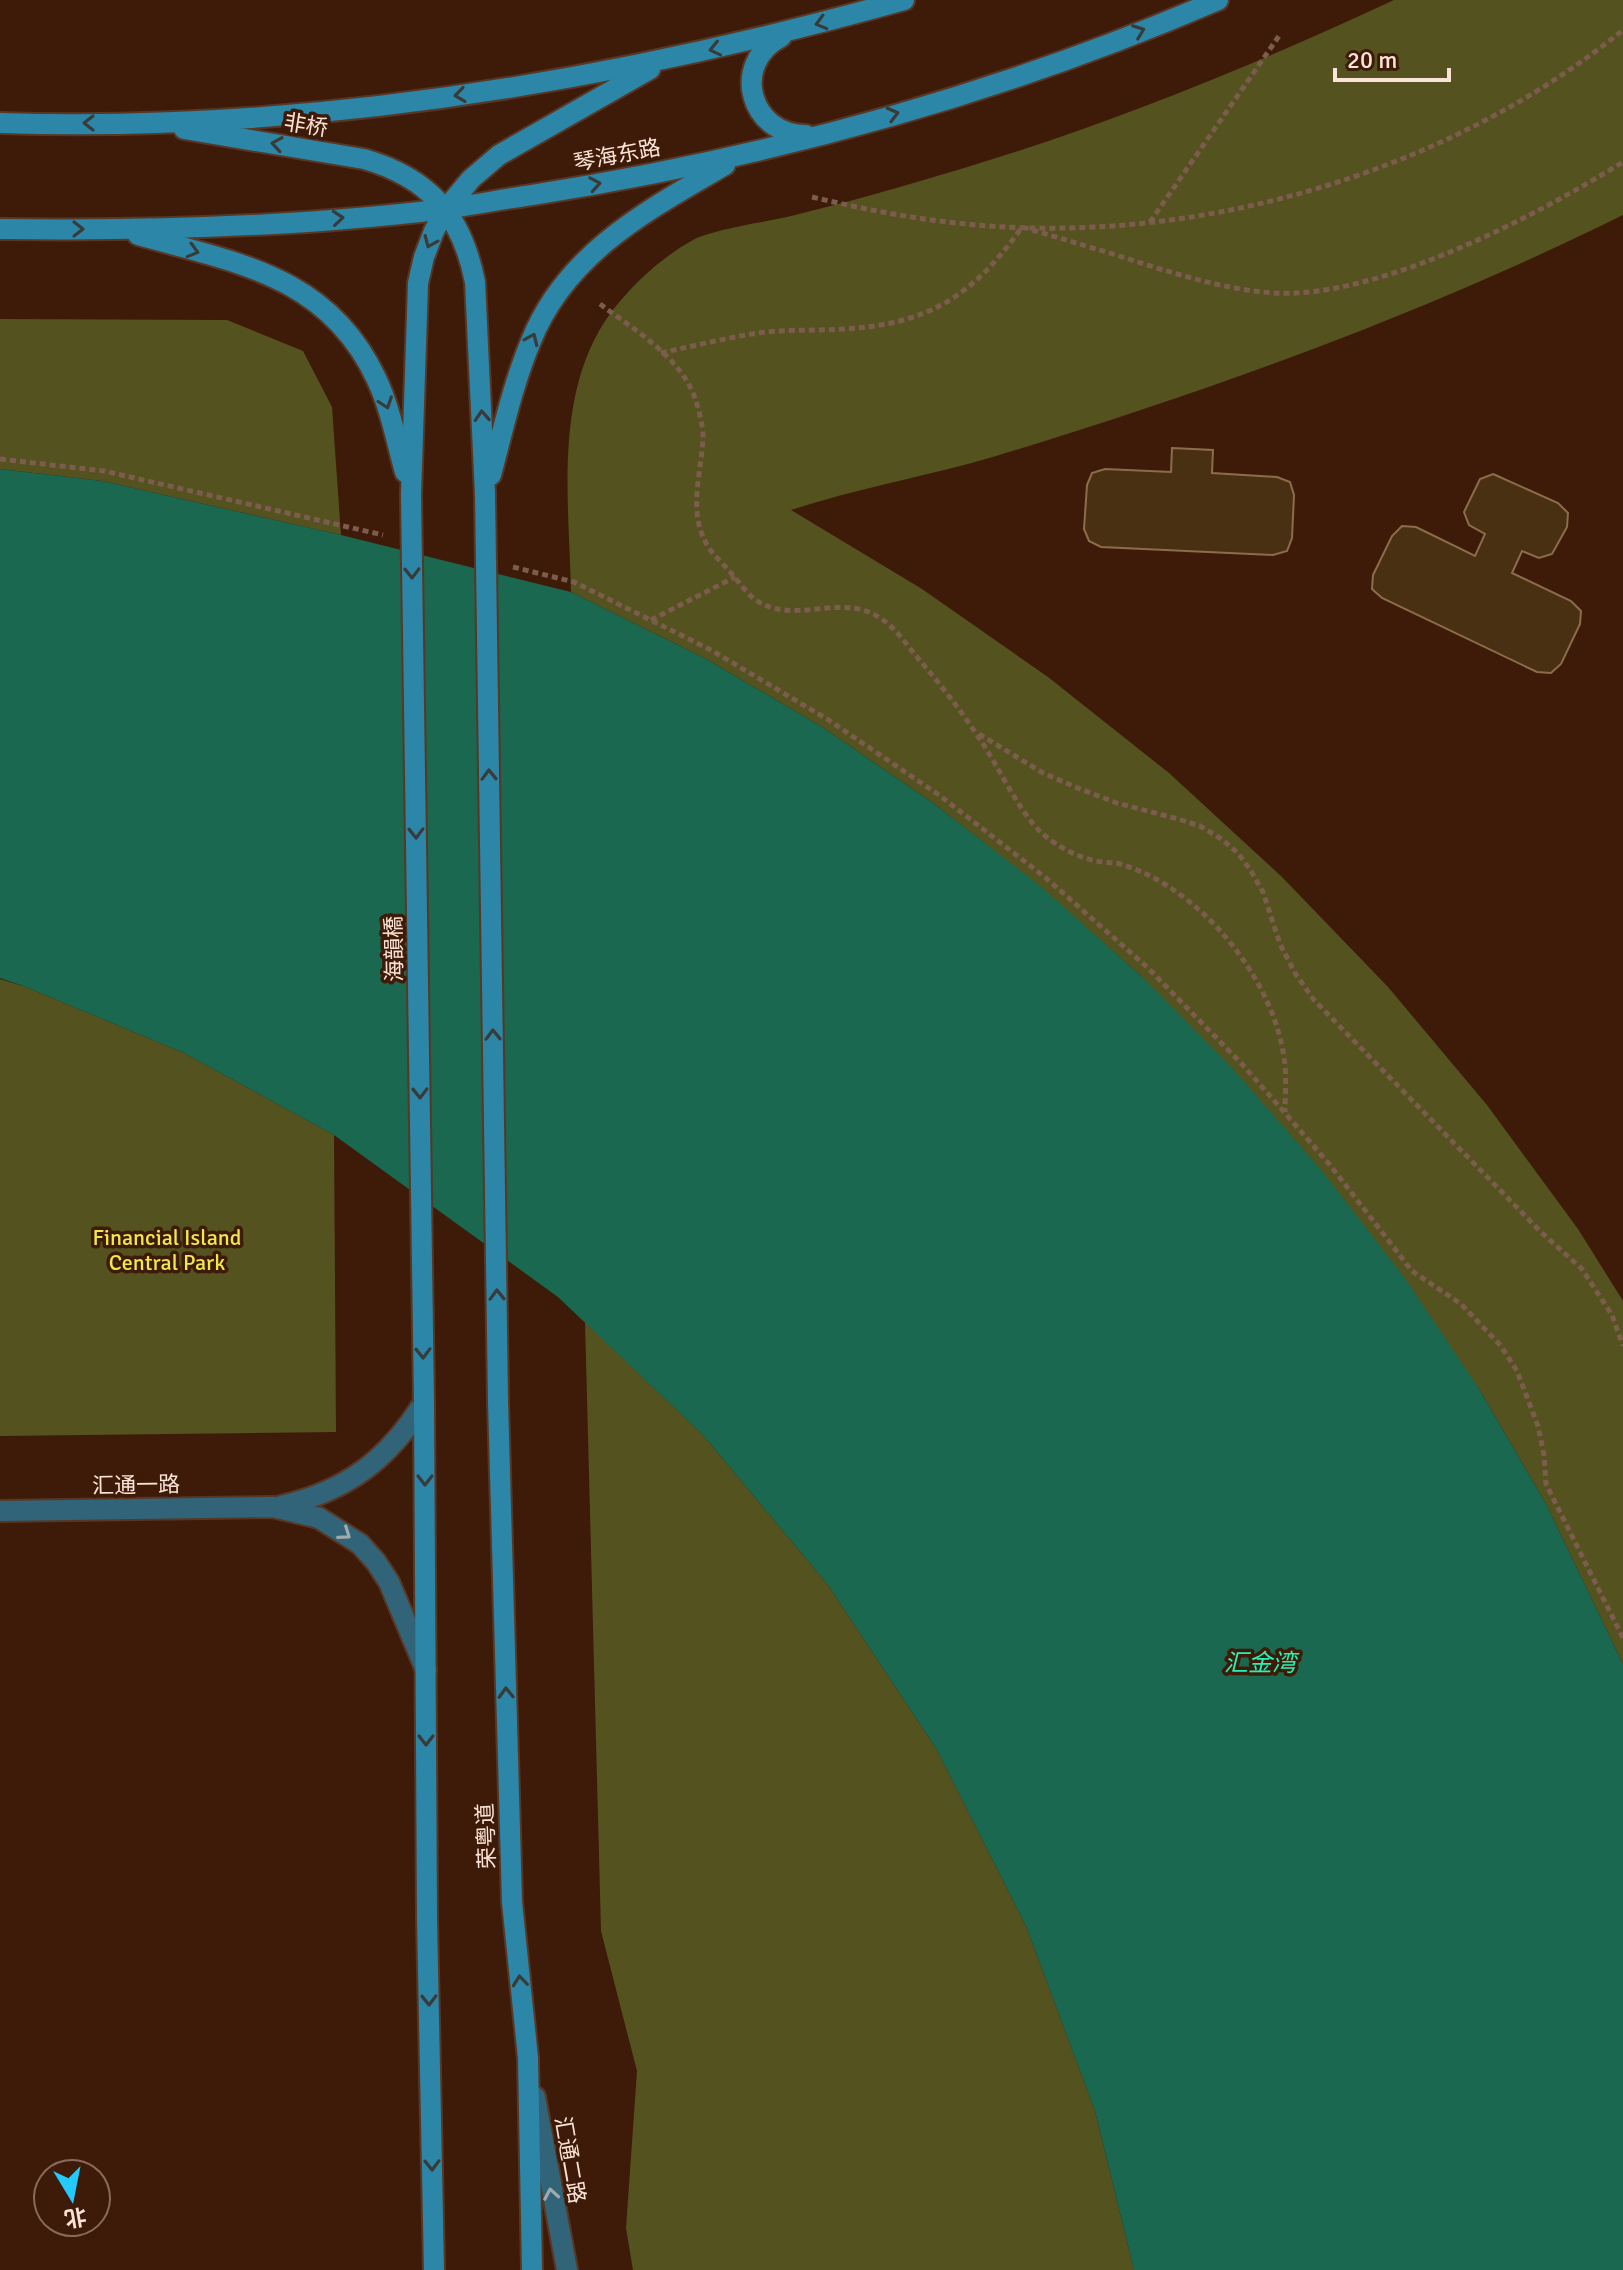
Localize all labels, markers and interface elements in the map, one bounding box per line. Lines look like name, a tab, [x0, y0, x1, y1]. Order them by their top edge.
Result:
one-way arrow	[814, 14, 828, 30]
one-way arrow	[1131, 24, 1145, 41]
scale bar	[1335, 32, 1449, 82]
one-way arrow	[709, 40, 723, 57]
text: 20 m	[1347, 45, 1397, 75]
one-way arrow	[453, 86, 467, 103]
one-way arrow	[885, 107, 899, 124]
street label: 非桥	[282, 108, 330, 142]
one-way arrow	[82, 114, 95, 132]
street label: 琴海东路	[571, 133, 663, 177]
one-way arrow	[270, 137, 284, 154]
one-way arrow	[588, 177, 602, 194]
one-way arrow	[332, 210, 345, 227]
one-way arrow	[72, 220, 85, 238]
one-way arrow	[424, 234, 440, 248]
one-way arrow	[185, 242, 199, 258]
one-way arrow	[523, 333, 539, 347]
one-way arrow	[376, 396, 392, 410]
one-way arrow	[473, 409, 490, 422]
one-way arrow	[403, 567, 421, 580]
one-way arrow	[481, 768, 498, 781]
one-way arrow	[407, 827, 425, 840]
street label: 海韻橋	[380, 916, 408, 982]
one-way arrow	[484, 1028, 502, 1041]
one-way arrow	[411, 1087, 428, 1100]
park label: Financial Island Central Park	[93, 1224, 242, 1276]
one-way arrow	[488, 1288, 506, 1301]
one-way arrow	[415, 1347, 432, 1360]
street label: 汇通一路	[92, 1471, 180, 1499]
one-way arrow	[416, 1474, 434, 1487]
one-way arrow	[337, 1524, 351, 1539]
water label: 汇金湾	[1224, 1648, 1300, 1678]
one-way arrow	[498, 1686, 515, 1699]
one-way arrow	[417, 1734, 435, 1747]
street label: 荣粤道	[471, 1803, 501, 1869]
one-way arrow	[511, 1974, 528, 1987]
one-way arrow	[420, 1994, 437, 2007]
street label: 汇通二路	[549, 2114, 591, 2206]
north arrow	[32, 2158, 112, 2238]
one-way arrow	[423, 2159, 441, 2172]
one-way arrow	[544, 2187, 561, 2200]
text: 北	[62, 2202, 89, 2232]

